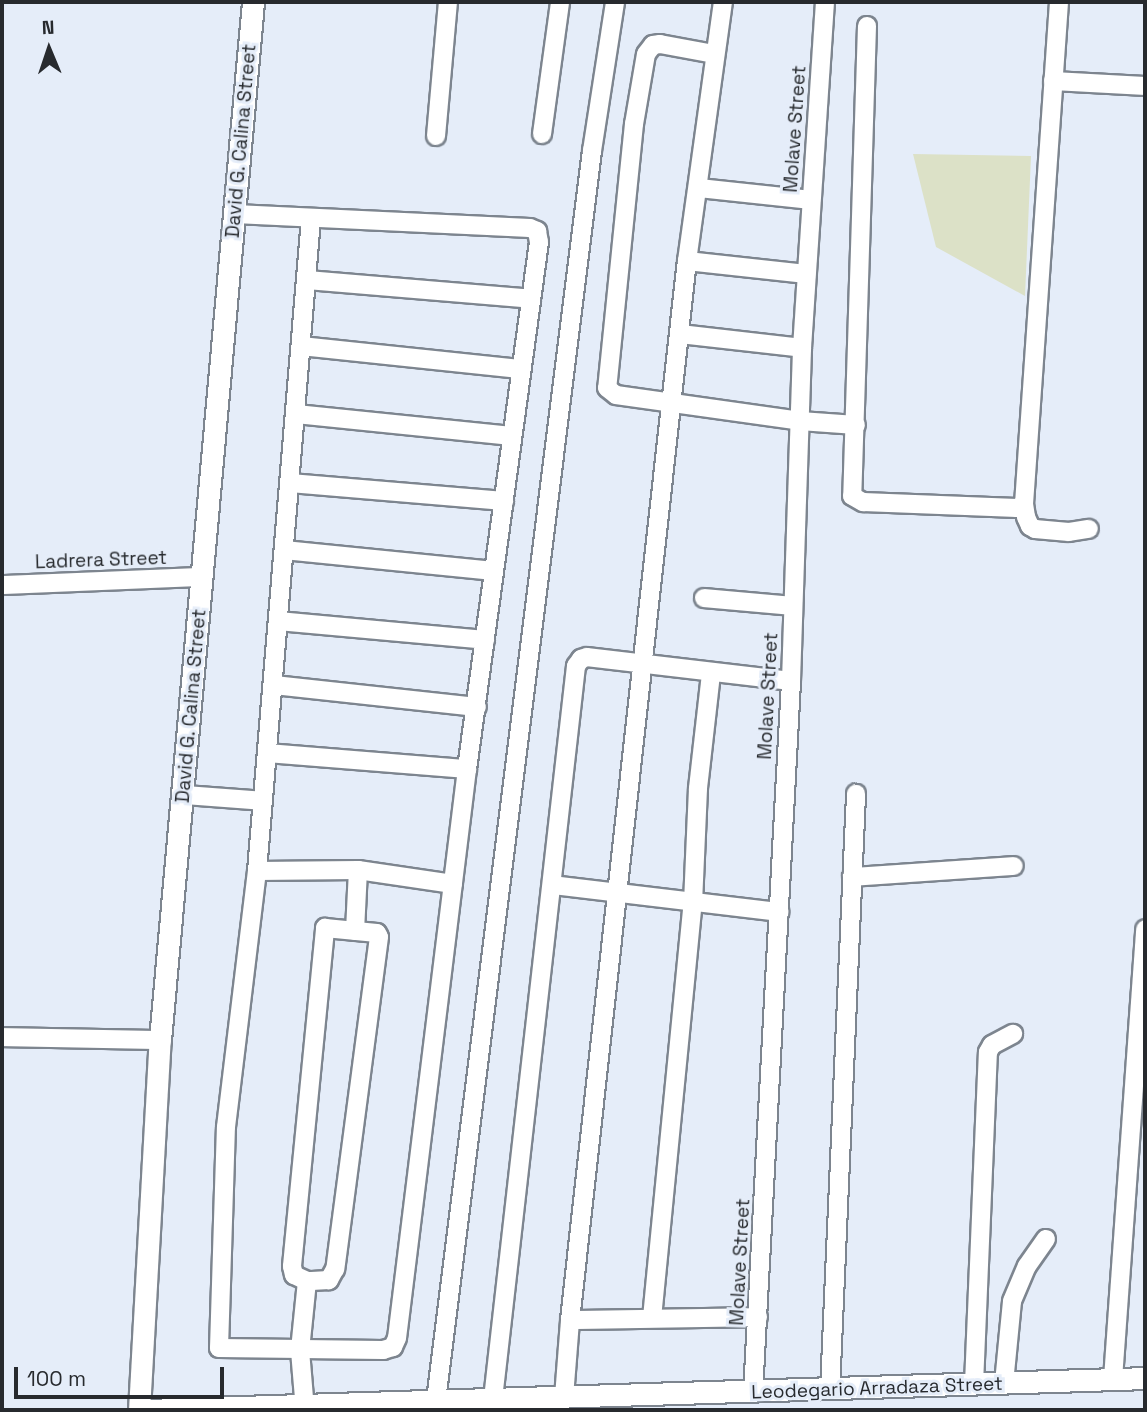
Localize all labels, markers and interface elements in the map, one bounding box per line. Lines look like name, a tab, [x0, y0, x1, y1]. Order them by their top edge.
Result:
north arrow	[14, 14, 84, 84]
text: N	[41, 15, 55, 40]
street label: David G. Calina Street	[221, 43, 261, 239]
street label: Molave Street	[779, 65, 811, 193]
street label: Ladrera Street	[35, 546, 167, 574]
street label: David G. Calina Street	[171, 608, 211, 804]
street label: Molave Street	[753, 632, 783, 760]
street label: Molave Street	[725, 1198, 755, 1326]
scale bar	[18, 1352, 228, 1396]
text: 100 m	[27, 1365, 86, 1392]
street label: Leodegario Arradaza Street	[751, 1372, 1003, 1404]

